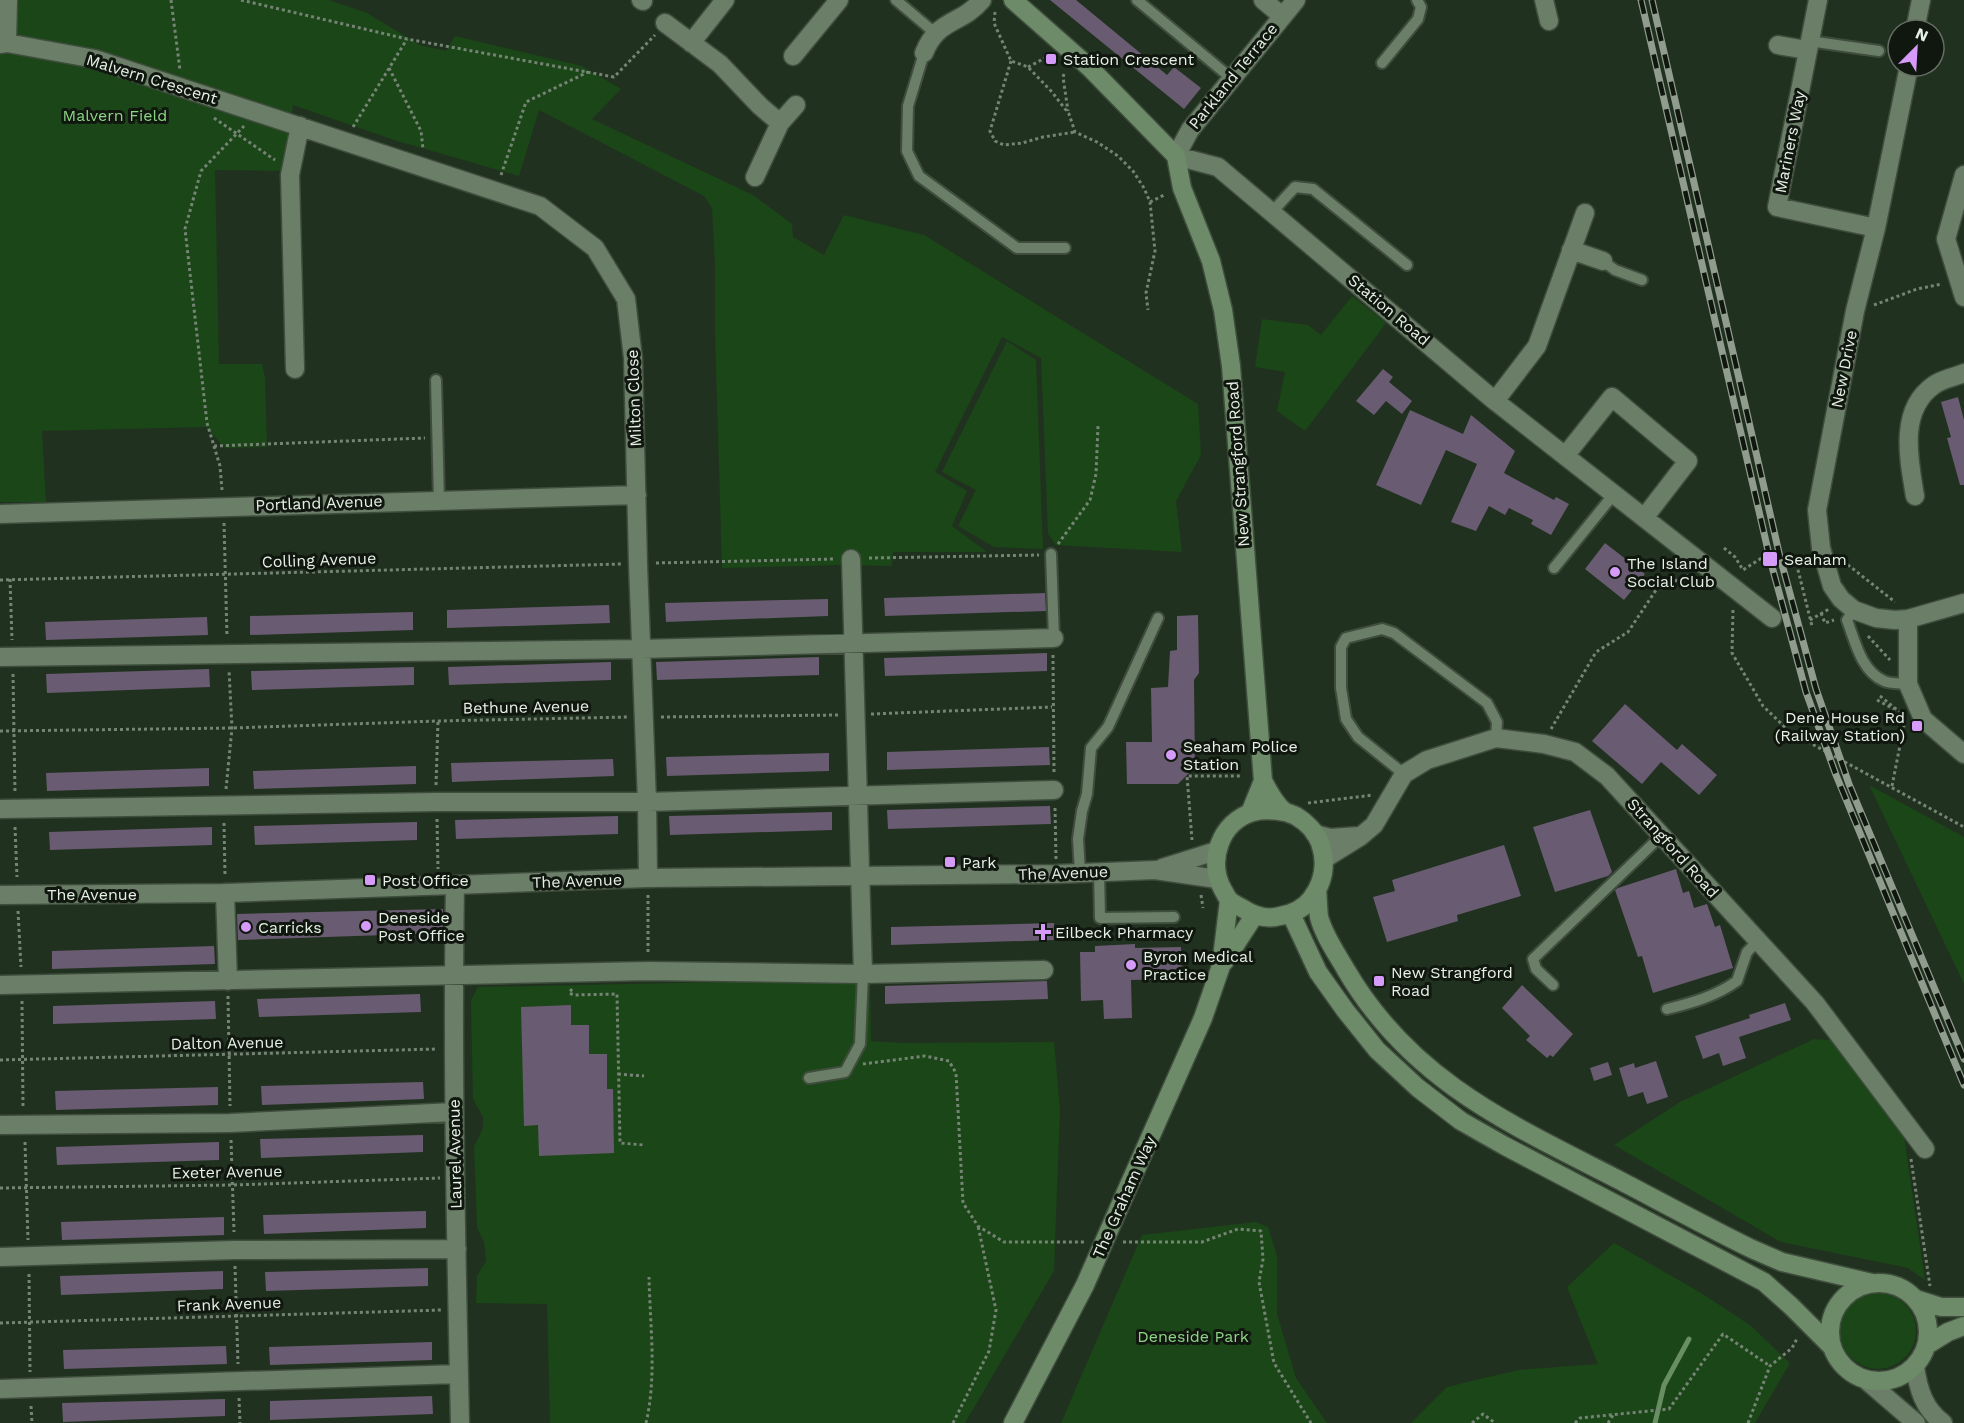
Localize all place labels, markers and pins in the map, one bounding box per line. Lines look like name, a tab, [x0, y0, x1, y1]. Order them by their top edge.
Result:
place label: Station Crescent	[1063, 50, 1195, 69]
marker: Station Crescent	[1044, 52, 1058, 66]
marker: Seaham	[1761, 550, 1779, 568]
place label: Seaham	[1784, 550, 1847, 569]
place label: The Island Social Club	[1627, 554, 1715, 591]
marker: The Island Social Club	[1608, 565, 1622, 579]
place label: Dene House Rd (Railway Station)	[1775, 708, 1905, 745]
marker: Dene House Rd (Railway Station)	[1910, 719, 1924, 733]
place label: Seaham Police Station	[1183, 737, 1298, 774]
marker: Seaham Police Station	[1164, 748, 1178, 762]
place label: Park	[962, 853, 996, 872]
marker: Park	[943, 855, 957, 869]
place label: Post Office	[382, 871, 469, 890]
marker: Post Office	[363, 873, 377, 887]
place label: Deneside Post Office	[378, 908, 465, 945]
place label: Carricks	[258, 918, 322, 937]
marker: Deneside Post Office	[359, 919, 373, 933]
marker: Carricks	[239, 920, 253, 934]
place label: Eilbeck Pharmacy	[1055, 923, 1194, 942]
marker: Eilbeck Pharmacy	[1036, 925, 1050, 939]
place label: Byron Medical Practice	[1143, 947, 1253, 984]
marker: Byron Medical Practice	[1124, 958, 1138, 972]
place label: New Strangford Road	[1391, 963, 1513, 1000]
marker: New Strangford Road	[1372, 974, 1386, 988]

